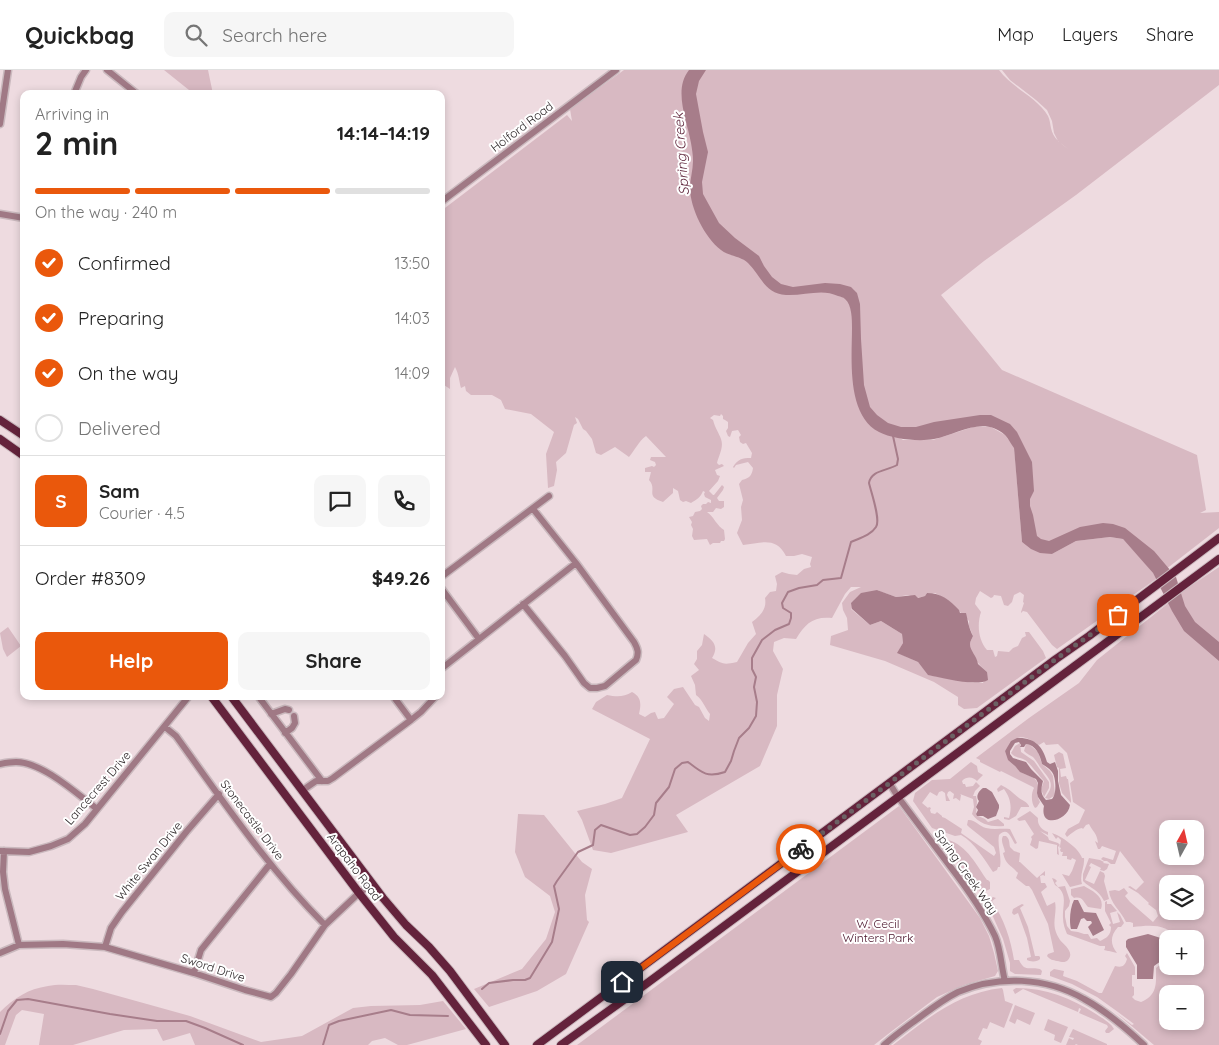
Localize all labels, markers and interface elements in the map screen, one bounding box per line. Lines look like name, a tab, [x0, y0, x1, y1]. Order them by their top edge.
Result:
search box	[164, 12, 514, 57]
text: Quickbag	[25, 20, 134, 50]
icon: search	[182, 21, 210, 49]
text: Search here	[222, 23, 327, 47]
text: Map	[997, 23, 1034, 46]
text: Layers	[1062, 23, 1118, 46]
text: Share	[1146, 23, 1194, 46]
street label: Holford Road	[487, 98, 556, 155]
text: Arriving in	[35, 104, 109, 124]
water label: Spring Creek	[669, 111, 693, 196]
text: 14:14–14:19	[337, 121, 430, 145]
text: 2 min	[35, 123, 118, 163]
text: On the way · 240 m	[35, 202, 177, 222]
icon: check	[35, 249, 63, 277]
text: Confirmed	[78, 251, 171, 275]
text: 13:50	[394, 253, 430, 273]
icon: check	[35, 304, 63, 332]
text: Preparing	[78, 306, 164, 330]
text: 14:03	[395, 308, 430, 328]
icon: check	[35, 359, 63, 387]
text: On the way	[78, 361, 179, 385]
text: 14:09	[394, 363, 430, 383]
text: Delivered	[78, 416, 161, 440]
button: chat	[314, 475, 366, 527]
button: phone	[378, 475, 430, 527]
text: Sam	[99, 479, 140, 503]
text: S	[55, 489, 67, 513]
text: Courier · 4.5	[99, 503, 185, 523]
text: Order #8309	[35, 566, 146, 590]
text: $49.26	[372, 566, 430, 590]
pin	[1097, 594, 1139, 636]
icon: bag	[1104, 601, 1132, 629]
button: Help	[35, 632, 228, 690]
button: Share	[238, 632, 430, 690]
street label: Lancecrest Drive	[62, 748, 134, 828]
street label: Stonecastle Drive	[217, 777, 288, 863]
street label: White Swan Drive	[112, 818, 185, 903]
north arrow	[1159, 820, 1204, 865]
map controls	[1159, 820, 1204, 1030]
courier	[776, 824, 826, 874]
street label: Spring Creek Way	[932, 826, 1001, 917]
street label: Arapaho Road	[324, 830, 385, 904]
icon: bike	[787, 835, 815, 863]
button: layers	[1159, 875, 1204, 920]
park label: W. Cecil Winters Park	[843, 916, 913, 945]
button: +	[1159, 930, 1204, 975]
street label: Sword Drive	[179, 950, 247, 985]
pin	[601, 961, 643, 1003]
icon: home	[608, 968, 636, 996]
button: −	[1159, 985, 1204, 1030]

